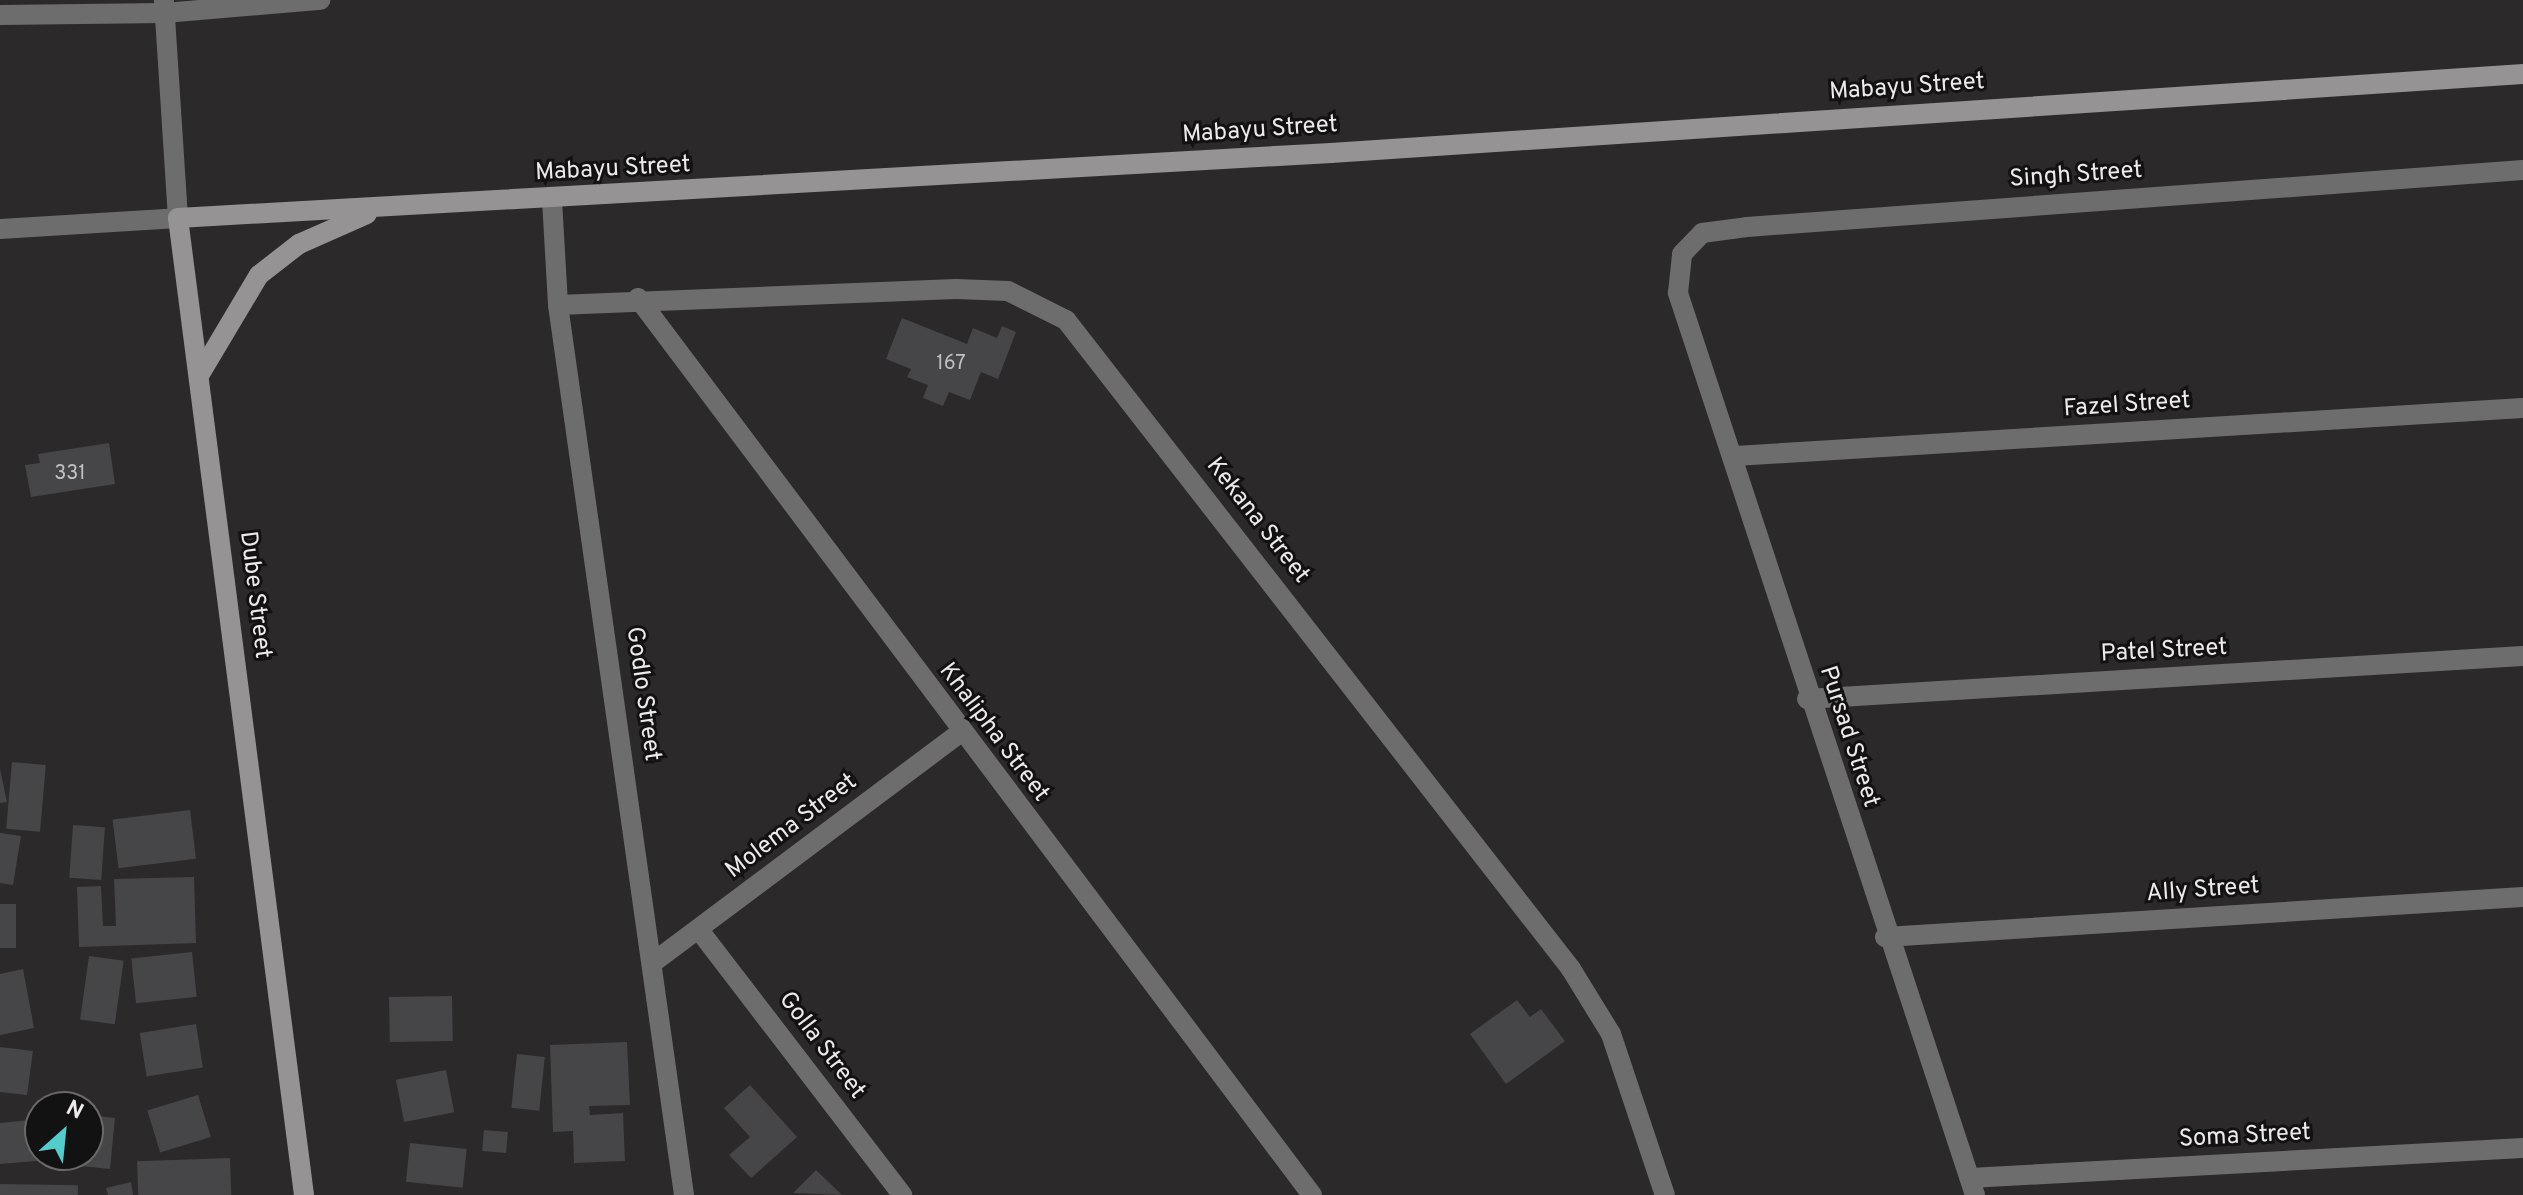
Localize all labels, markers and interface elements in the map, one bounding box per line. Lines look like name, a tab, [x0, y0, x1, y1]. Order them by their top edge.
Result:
street label: Mabayu Street	[1828, 68, 1986, 108]
street label: Mabayu Street	[1181, 111, 1339, 151]
street label: Mabayu Street	[535, 152, 691, 188]
street label: Singh Street	[2009, 157, 2143, 195]
house number: 167	[936, 352, 966, 376]
street label: Fazel Street	[2063, 387, 2191, 425]
street label: Kekana Street	[1199, 453, 1315, 589]
house number: 331	[54, 462, 86, 486]
street label: Dube Street	[232, 530, 276, 660]
street label: Godlo Street	[618, 625, 666, 763]
street label: Patel Street	[2100, 634, 2228, 670]
street label: Khalipha Street	[932, 658, 1054, 808]
street label: Pursad Street	[1812, 663, 1884, 811]
street label: Molema Street	[721, 768, 863, 886]
street label: Ally Street	[2145, 873, 2261, 909]
street label: Golla Street	[771, 987, 871, 1105]
north arrow	[24, 1091, 104, 1171]
text: N	[61, 1095, 87, 1127]
street label: Soma Street	[2178, 1119, 2312, 1155]

